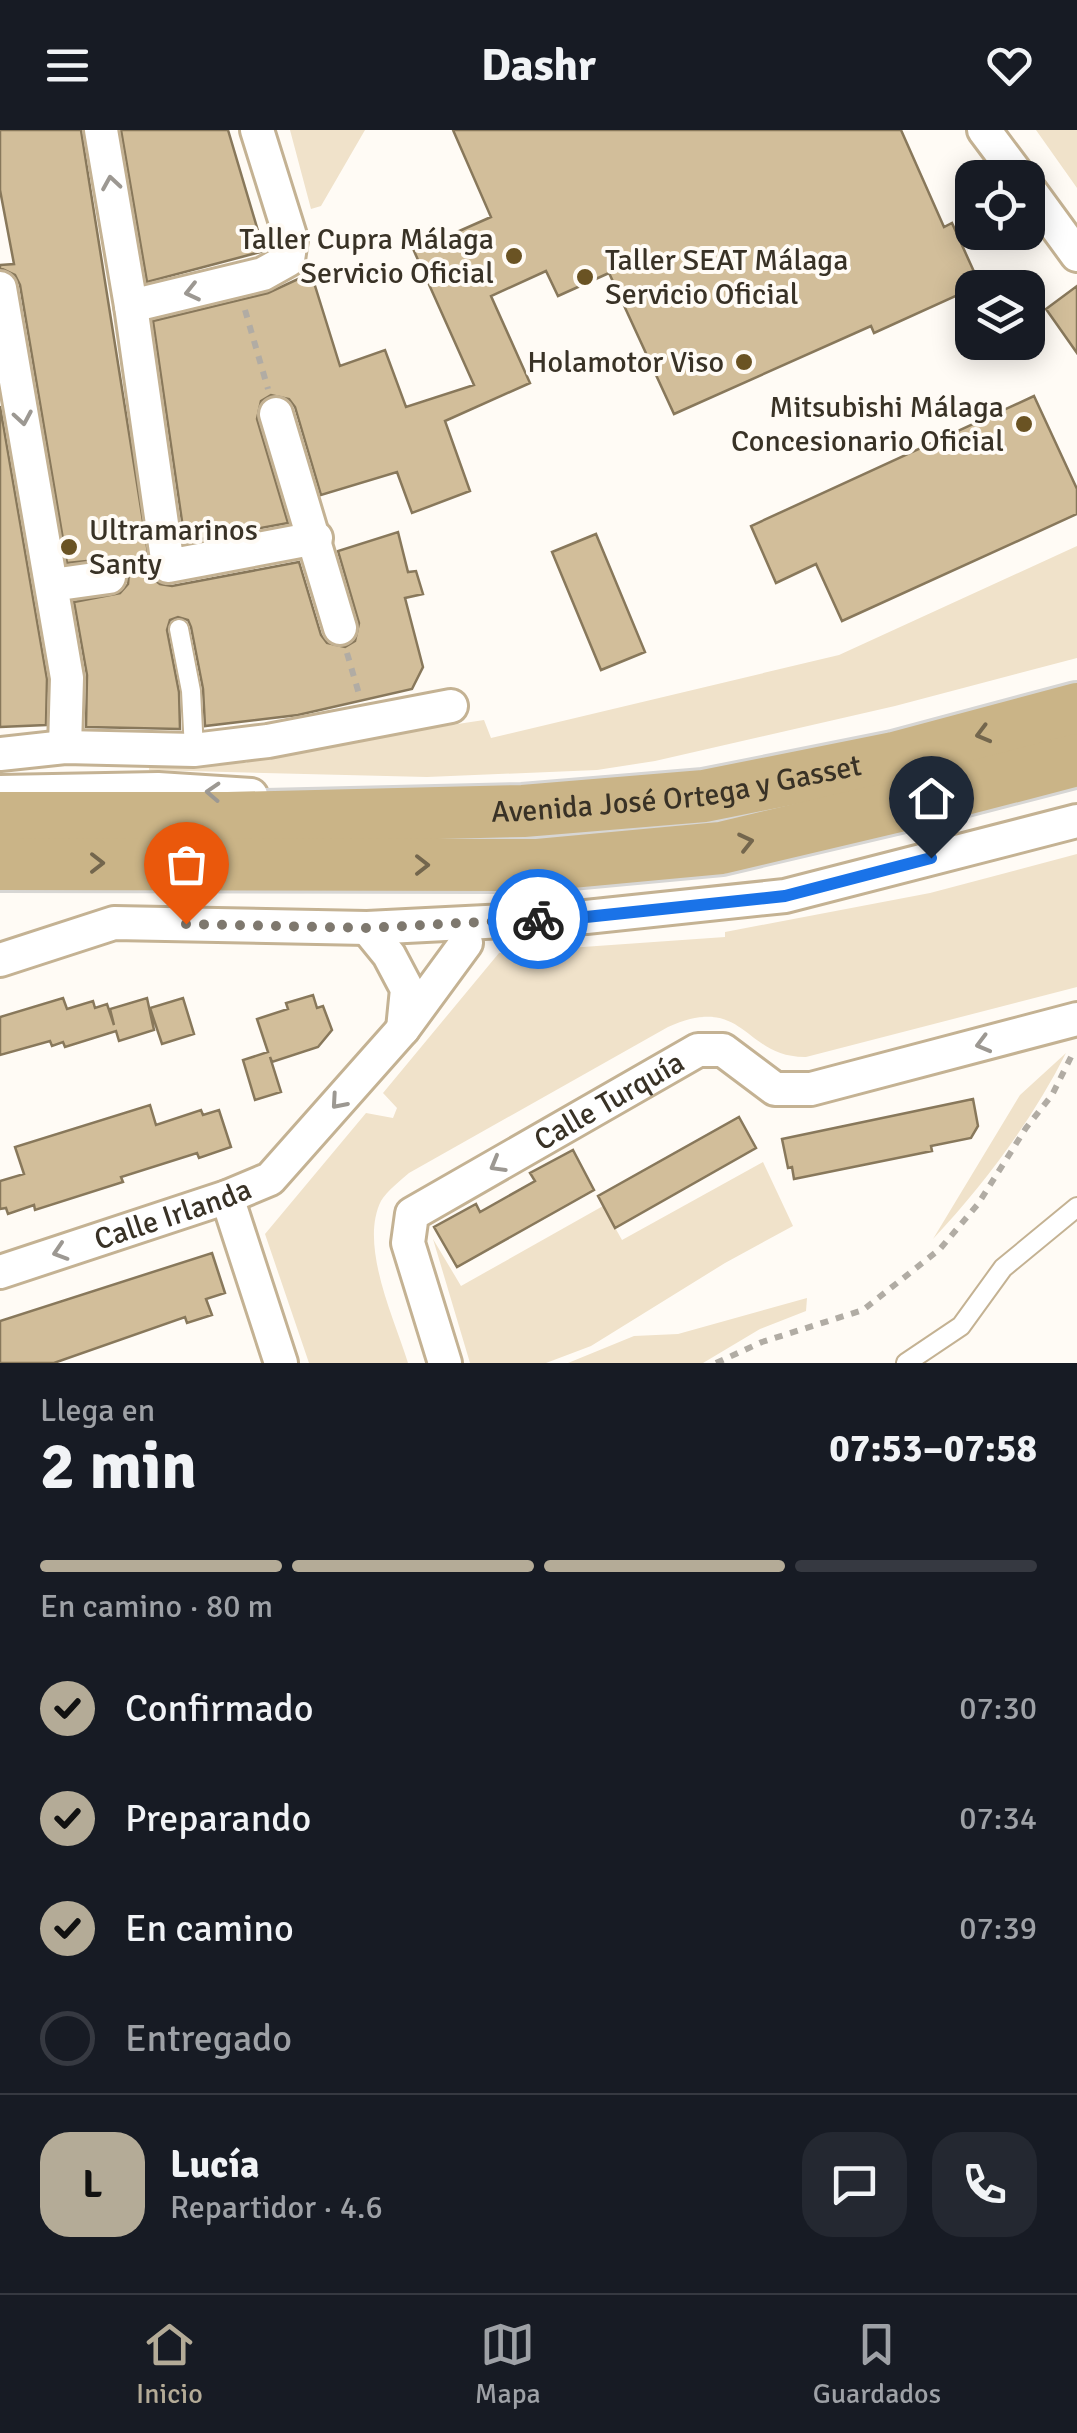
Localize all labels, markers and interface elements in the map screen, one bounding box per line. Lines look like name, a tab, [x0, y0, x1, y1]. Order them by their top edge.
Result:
icon: menu	[40, 38, 95, 93]
text: Dashr	[481, 38, 596, 93]
icon: heart	[982, 38, 1037, 93]
map controls	[955, 160, 1045, 360]
button: locate	[955, 160, 1045, 250]
one-way arrow	[102, 175, 123, 191]
place label: Taller Cupra Málaga Servicio Oficial	[239, 221, 494, 292]
place label: Taller SEAT Málaga Servicio Oficial	[605, 242, 848, 313]
marker: Taller Cupra Málaga Servicio Oficial	[503, 245, 525, 267]
marker: Taller SEAT Málaga Servicio Oficial	[574, 266, 596, 288]
button: layers	[955, 270, 1045, 360]
one-way arrow	[184, 280, 201, 301]
place label: Holamotor Viso	[527, 344, 724, 381]
marker: Holamotor Viso	[733, 351, 755, 373]
place label: Mitsubishi Málaga Concesionario Oficial	[731, 389, 1004, 460]
one-way arrow	[12, 410, 33, 426]
marker: Mitsubishi Málaga Concesionario Oficial	[1013, 413, 1035, 435]
place label: Ultramarinos Santy	[89, 512, 258, 583]
marker: Ultramarinos Santy	[58, 536, 80, 558]
one-way arrow	[975, 723, 992, 744]
street label: Avenida José Ortega y Gasset	[491, 747, 865, 831]
pin	[889, 756, 974, 859]
icon: home	[904, 771, 959, 826]
one-way arrow	[205, 782, 221, 803]
pin	[144, 822, 229, 925]
one-way arrow	[737, 833, 754, 854]
icon: bag	[159, 837, 214, 892]
one-way arrow	[90, 852, 106, 874]
one-way arrow	[415, 854, 431, 875]
courier	[488, 869, 588, 969]
icon: bike	[511, 892, 566, 947]
one-way arrow	[975, 1032, 992, 1053]
street label: Calle Turquía	[528, 1044, 691, 1159]
one-way arrow	[332, 1090, 350, 1109]
one-way arrow	[490, 1153, 508, 1173]
street label: Calle Irlanda	[90, 1171, 257, 1259]
one-way arrow	[53, 1240, 70, 1260]
text: Llega en	[40, 1391, 155, 1430]
text: 07:53–07:58	[829, 1425, 1037, 1472]
text: 2 min	[40, 1427, 197, 1507]
text: En camino · 80 m	[40, 1587, 273, 1626]
icon: check	[40, 1681, 95, 1736]
text: Confirmado	[125, 1685, 314, 1732]
text: 07:30	[959, 1689, 1037, 1728]
icon: check	[40, 1791, 95, 1846]
text: Preparando	[125, 1795, 311, 1842]
text: 07:34	[959, 1799, 1037, 1838]
icon: check	[40, 1901, 95, 1956]
text: En camino	[125, 1905, 294, 1952]
text: 07:39	[959, 1909, 1037, 1948]
text: Entregado	[125, 2015, 292, 2062]
button: chat	[802, 2132, 907, 2237]
button: phone	[932, 2132, 1037, 2237]
text: Lucía	[170, 2141, 259, 2188]
text: L	[83, 2161, 102, 2208]
text: Repartidor · 4.6	[170, 2188, 383, 2227]
tab: Inicio	[136, 2317, 203, 2411]
tab: Mapa	[475, 2317, 541, 2411]
tab: Guardados	[813, 2317, 941, 2411]

